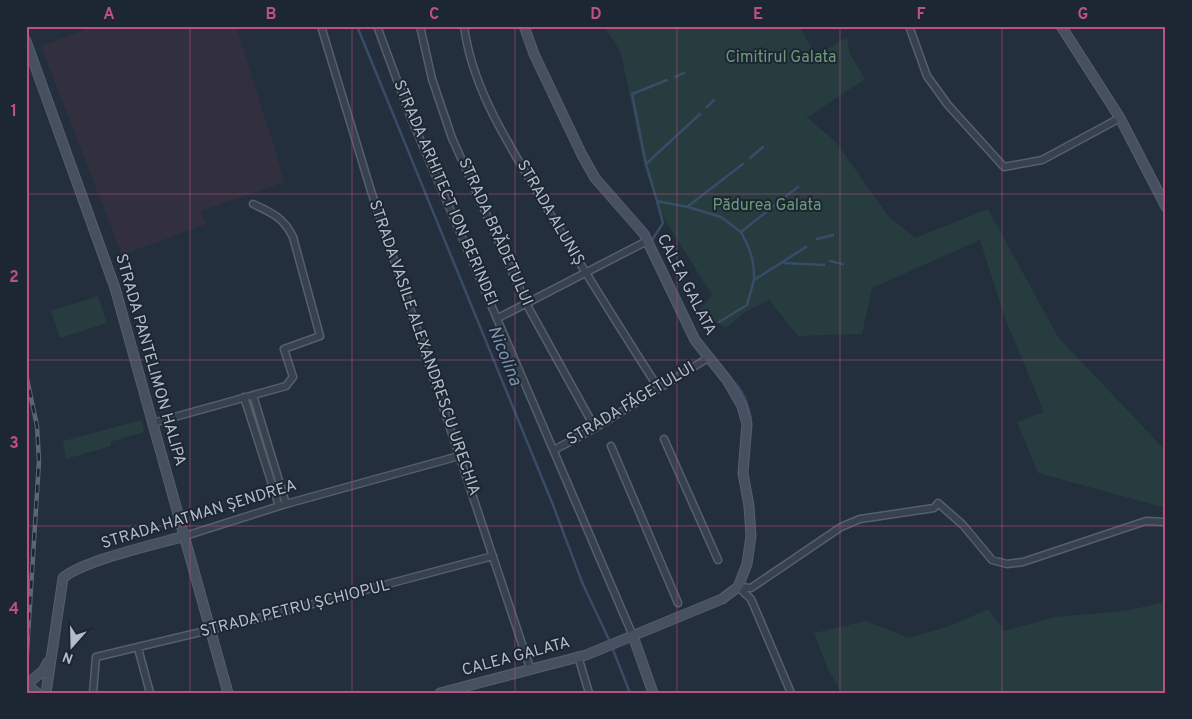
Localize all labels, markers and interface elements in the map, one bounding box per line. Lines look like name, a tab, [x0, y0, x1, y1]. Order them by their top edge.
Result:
text: A	[103, 5, 115, 25]
text: B	[265, 5, 277, 25]
text: C	[429, 5, 439, 25]
text: D	[590, 5, 602, 25]
text: E	[753, 5, 763, 25]
text: F	[916, 5, 926, 25]
text: G	[1078, 5, 1088, 25]
park label: Cimitirul Galata	[726, 48, 836, 68]
street label: STRADA ARHITECT ION BERINDEI	[388, 77, 502, 309]
text: 1	[11, 102, 17, 122]
street label: STRADA BRĂDETULUI	[453, 154, 538, 309]
street label: STRADA ALUNIȘ	[512, 157, 588, 269]
park label: Pădurea Galata	[713, 196, 822, 216]
street label: STRADA VASILE ALEXANDRESCU URECHIA	[364, 198, 484, 499]
street label: CALEA GALATA	[652, 231, 720, 339]
street label: STRADA PANTELIMON HALIPA	[110, 252, 190, 468]
text: 2	[9, 268, 19, 288]
water label: Nicolina	[482, 323, 527, 390]
street label: STRADA FĂGETULUI	[562, 356, 699, 450]
text: 3	[9, 434, 19, 454]
street label: STRADA HATMAN ȘENDREA	[99, 476, 299, 554]
street label: STRADA PETRU ȘCHIOPUL	[198, 576, 392, 642]
text: 4	[9, 600, 19, 620]
north arrow	[48, 622, 98, 672]
street label: CALEA GALATA	[460, 633, 572, 681]
text: N	[60, 647, 76, 667]

